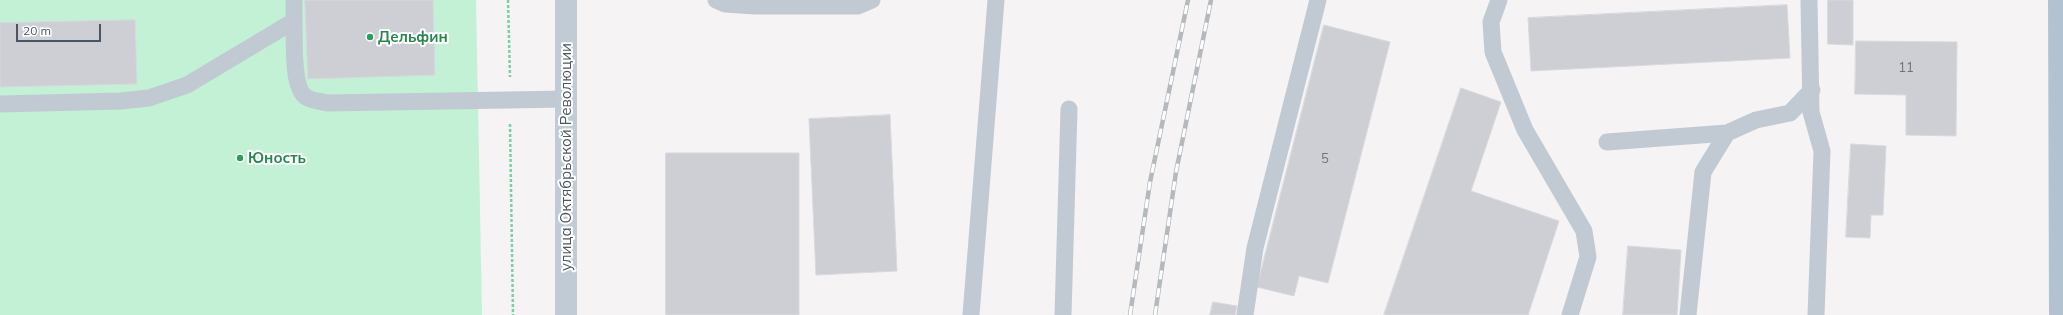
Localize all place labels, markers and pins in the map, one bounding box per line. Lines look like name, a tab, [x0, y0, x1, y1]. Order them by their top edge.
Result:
place label: Дельфин	[378, 28, 448, 46]
marker: Дельфин	[365, 32, 375, 42]
place label: Юность	[248, 149, 306, 167]
marker: Юность	[235, 153, 245, 163]

